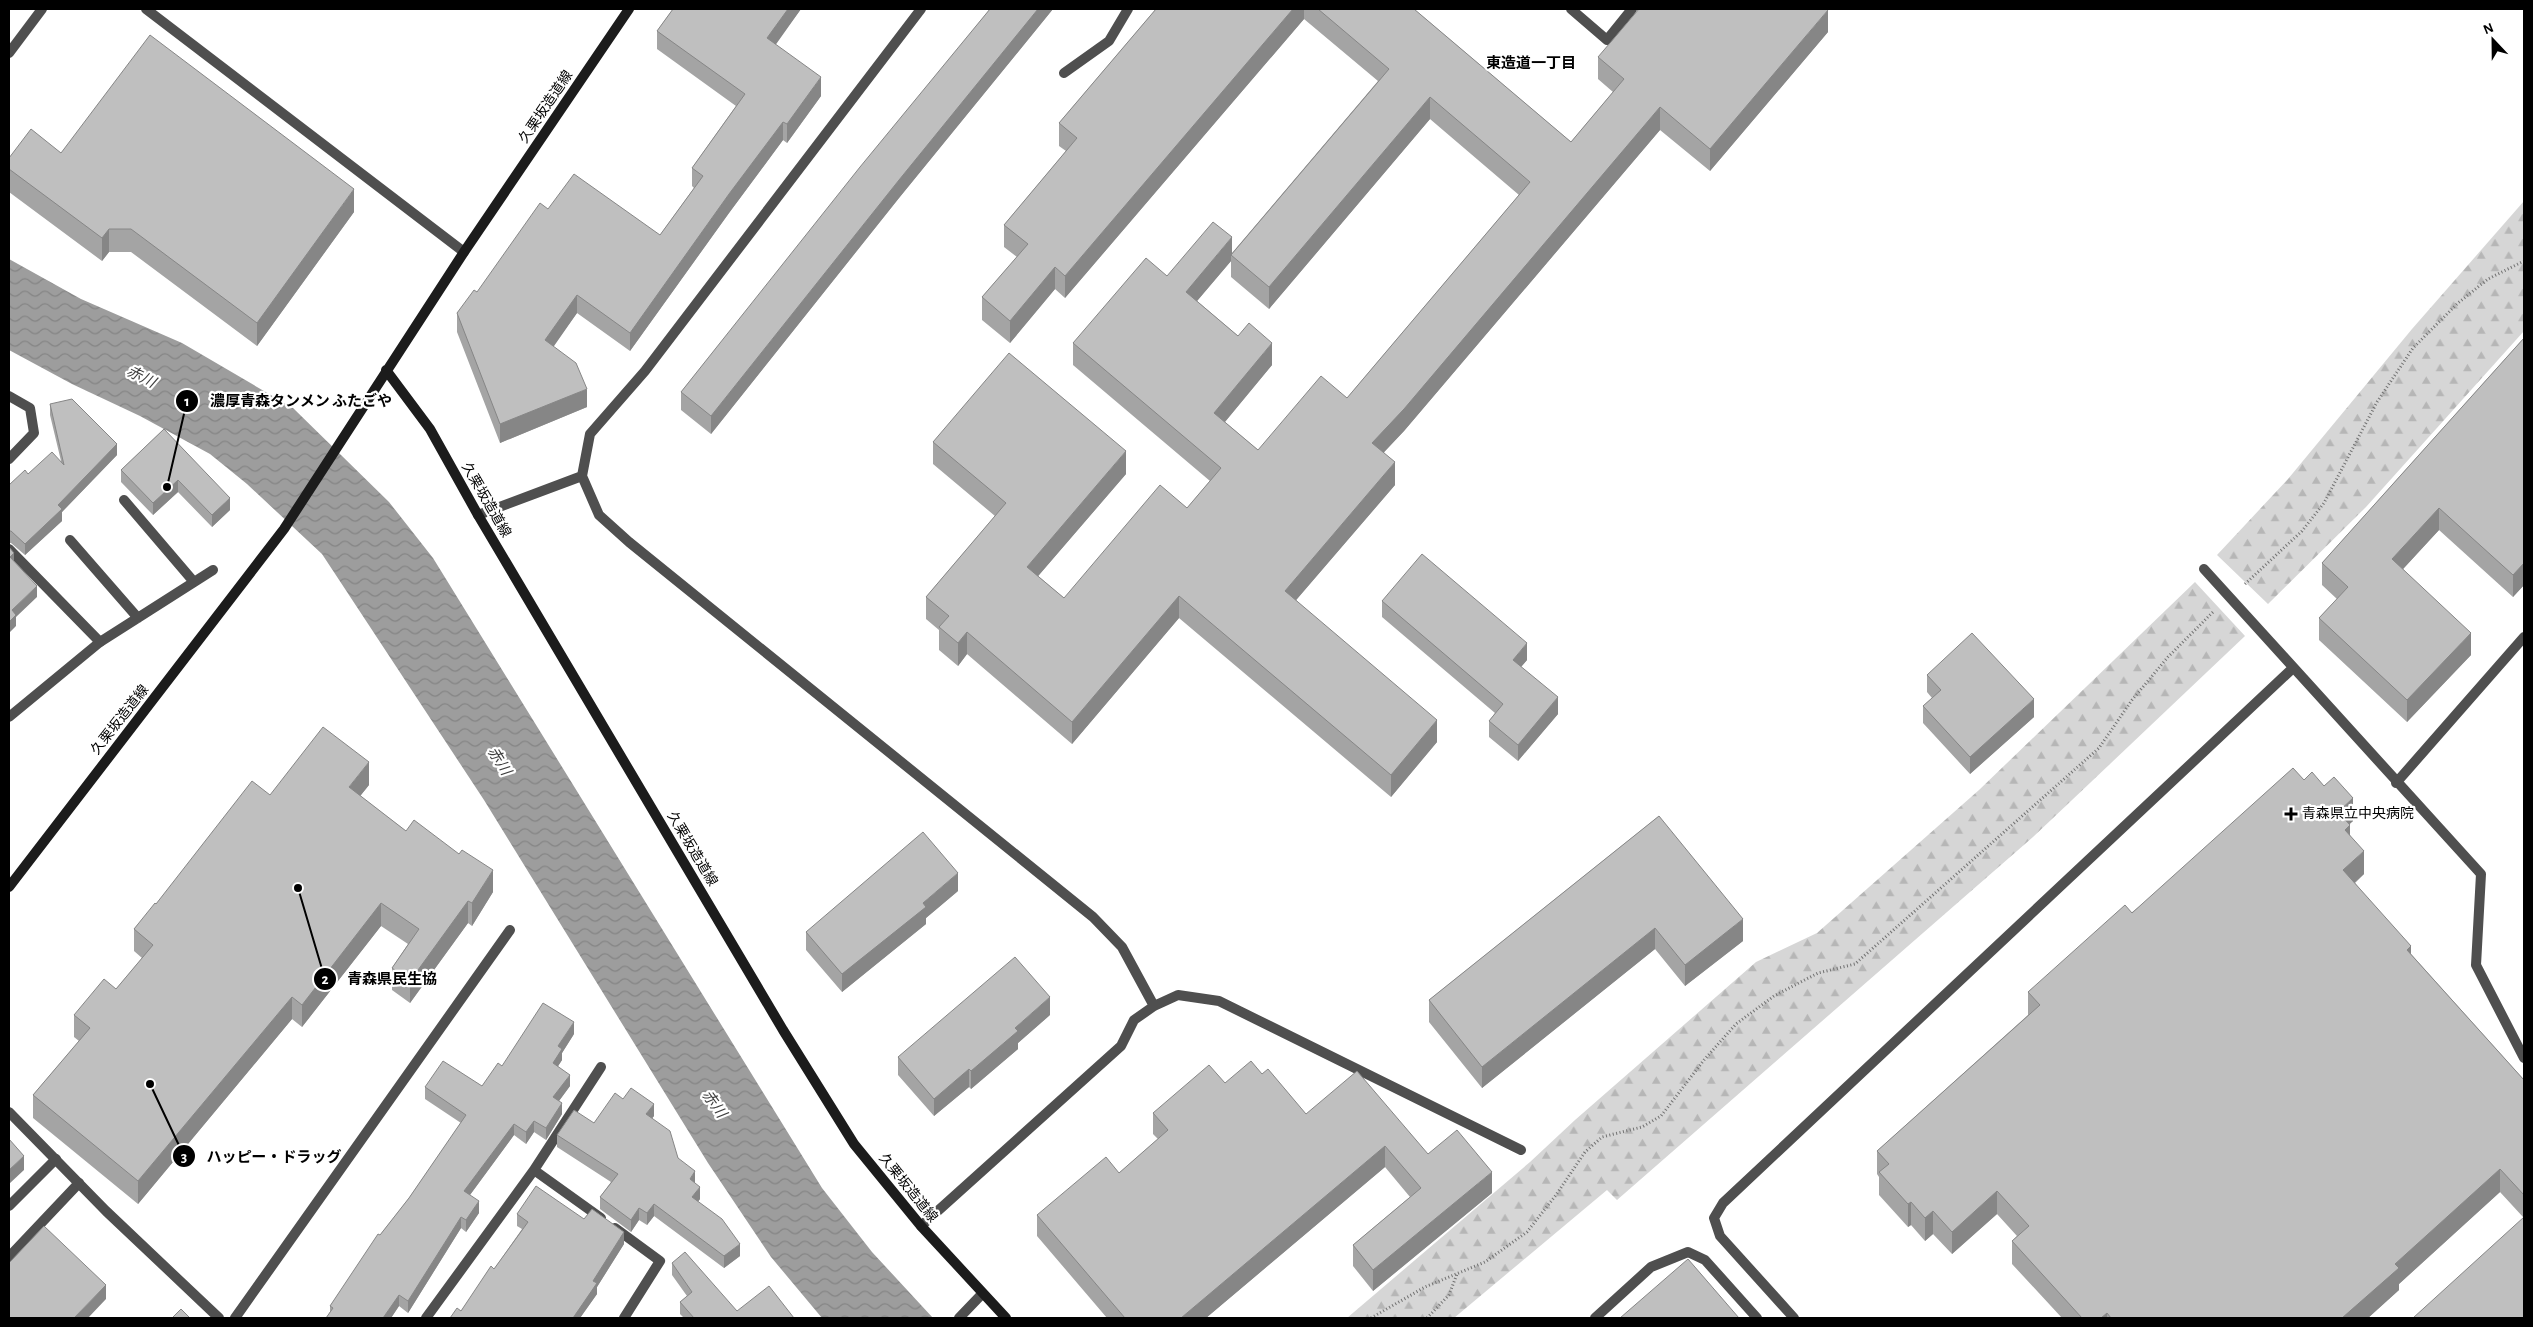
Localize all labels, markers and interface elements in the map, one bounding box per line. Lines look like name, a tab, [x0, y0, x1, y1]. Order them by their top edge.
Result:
north arrow	[2468, 15, 2518, 65]
text: N	[2481, 21, 2496, 37]
district label: 東造道一丁目	[1486, 55, 1576, 71]
street label: 久栗坂造道線	[516, 68, 575, 146]
water label: 赤川	[124, 363, 160, 391]
callout: 濃厚青森タンメン ふたごや	[175, 386, 402, 416]
text: 濃厚青森タンメン ふたごや	[210, 392, 392, 409]
text: 1	[184, 394, 190, 409]
street label: 久栗坂造道線	[459, 460, 514, 540]
street label: 久栗坂造道線	[88, 682, 151, 757]
water label: 赤川	[485, 744, 515, 779]
place label: 青森県立中央病院	[2302, 806, 2414, 821]
marker: 青森県立中央病院	[2284, 807, 2298, 821]
street label: 久栗坂造道線	[664, 809, 720, 889]
callout: 青森県民生協	[312, 964, 447, 994]
text: 青森県民生協	[347, 971, 437, 987]
text: 2	[321, 972, 329, 987]
water label: 赤川	[699, 1087, 731, 1122]
callout: ハッピー・ドラッグ	[172, 1141, 352, 1171]
text: ハッピー・ドラッグ	[206, 1149, 342, 1165]
text: 3	[181, 1150, 187, 1165]
street label: 久栗坂造道線	[876, 1150, 941, 1225]

